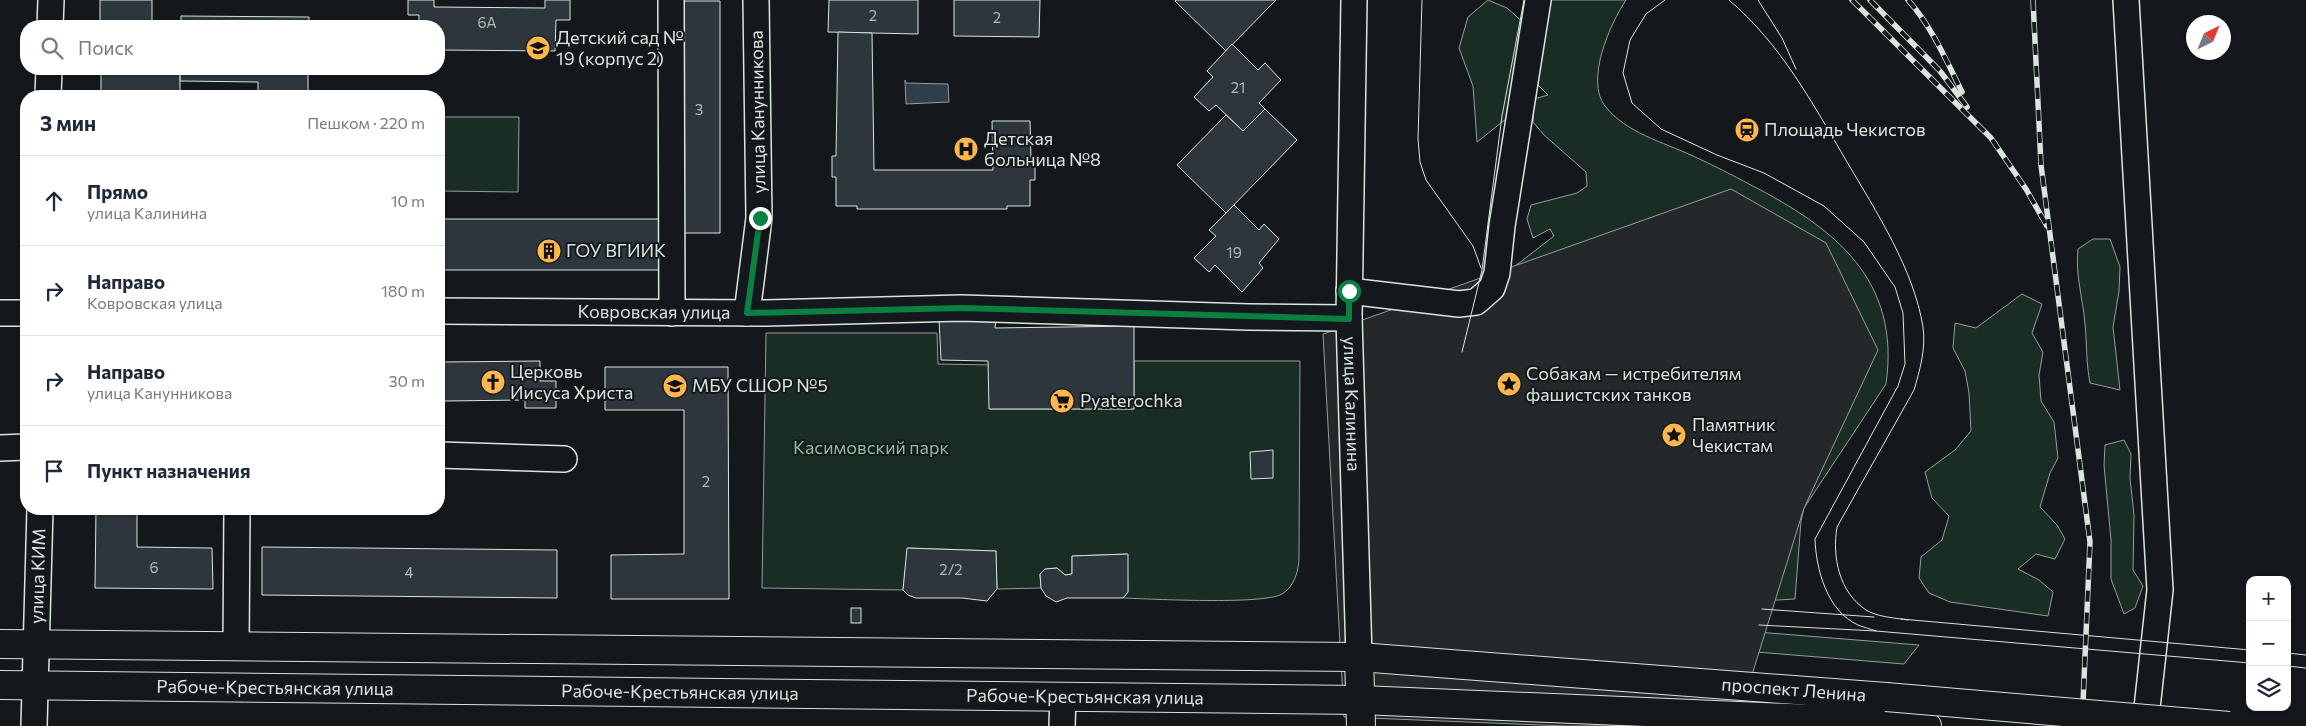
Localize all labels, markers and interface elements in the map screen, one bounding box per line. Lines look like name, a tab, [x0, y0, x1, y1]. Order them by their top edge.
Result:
house number: 2	[869, 6, 877, 24]
house number: 2	[993, 8, 1001, 26]
house number: 6А	[477, 13, 497, 31]
north arrow	[2186, 15, 2231, 60]
search box	[20, 20, 445, 75]
place label: Детский сад № 19 (корпус 2)	[556, 26, 684, 69]
street label: улица Канунникова	[745, 30, 769, 194]
icon: search	[38, 34, 66, 62]
school or university icon: Детский сад № 19 (корпус 2)	[525, 35, 551, 61]
text: Поиск	[78, 36, 134, 59]
house number: 21	[1231, 78, 1245, 96]
house number: 3	[695, 100, 703, 118]
text: 3 мин	[40, 110, 96, 135]
text: Пешком · 220 m	[307, 113, 425, 132]
station icon: Площадь Чекистов	[1734, 117, 1760, 143]
place label: Площадь Чекистов	[1764, 118, 1926, 140]
place label: Детская больница №8	[984, 127, 1101, 170]
hospital icon: Детская больница №8	[953, 136, 979, 162]
text: Прямо	[87, 180, 148, 203]
icon: ahead	[40, 187, 68, 215]
text: 10 m	[391, 191, 425, 210]
text: улица Калинина	[87, 203, 207, 222]
route end	[749, 207, 772, 230]
building icon: ГОУ ВГИИК	[536, 238, 562, 264]
place label: ГОУ ВГИИК	[566, 239, 666, 261]
house number: 19	[1226, 243, 1242, 261]
text: Направо	[87, 270, 165, 293]
icon: right	[40, 277, 68, 305]
route start	[1338, 280, 1361, 303]
text: 180 m	[381, 281, 425, 300]
text: Ковровская улица	[87, 293, 223, 312]
street label: Ковровская улица	[578, 300, 730, 323]
street label: улица Калинина	[1340, 336, 1366, 472]
text: Направо	[87, 360, 165, 383]
place label: Церковь Иисуса Христа	[510, 360, 633, 403]
place label: Собакам — истребителям фашистских танков	[1526, 362, 1742, 405]
icon: right	[40, 367, 68, 395]
church icon: Церковь Иисуса Христа	[480, 369, 506, 395]
text: 30 m	[388, 371, 425, 390]
place icon: Собакам — истребителям фашистских танков	[1496, 371, 1522, 397]
school or university icon: МБУ СШОР №5	[662, 373, 688, 399]
place label: МБУ СШОР №5	[692, 374, 828, 396]
text: улица Канунникова	[87, 383, 232, 402]
supermarket icon: Pyaterochka	[1049, 388, 1075, 414]
place label: Pyaterochka	[1080, 389, 1183, 411]
place label: Памятник Чекистам	[1692, 413, 1776, 456]
place icon: Памятник Чекистам	[1661, 422, 1687, 448]
park label: Касимовский парк	[793, 436, 949, 458]
icon: arrive	[40, 457, 68, 485]
text: Пункт назначения	[87, 459, 250, 482]
house number: 2	[702, 472, 710, 490]
street label: улица КИМ	[25, 528, 49, 624]
house number: 6	[149, 558, 159, 576]
house number: 2/2	[939, 560, 963, 578]
house number: 4	[405, 563, 414, 581]
map controls	[2246, 576, 2291, 711]
button: +	[2246, 576, 2291, 621]
button: −	[2246, 621, 2291, 666]
button: layers	[2246, 666, 2291, 711]
street label: проспект Ленина	[1721, 673, 1867, 705]
street label: Рабоче-Крестьянская улица	[156, 675, 394, 699]
street label: Рабоче-Крестьянская улица	[561, 679, 799, 704]
street label: Рабоче-Крестьянская улица	[966, 684, 1204, 708]

